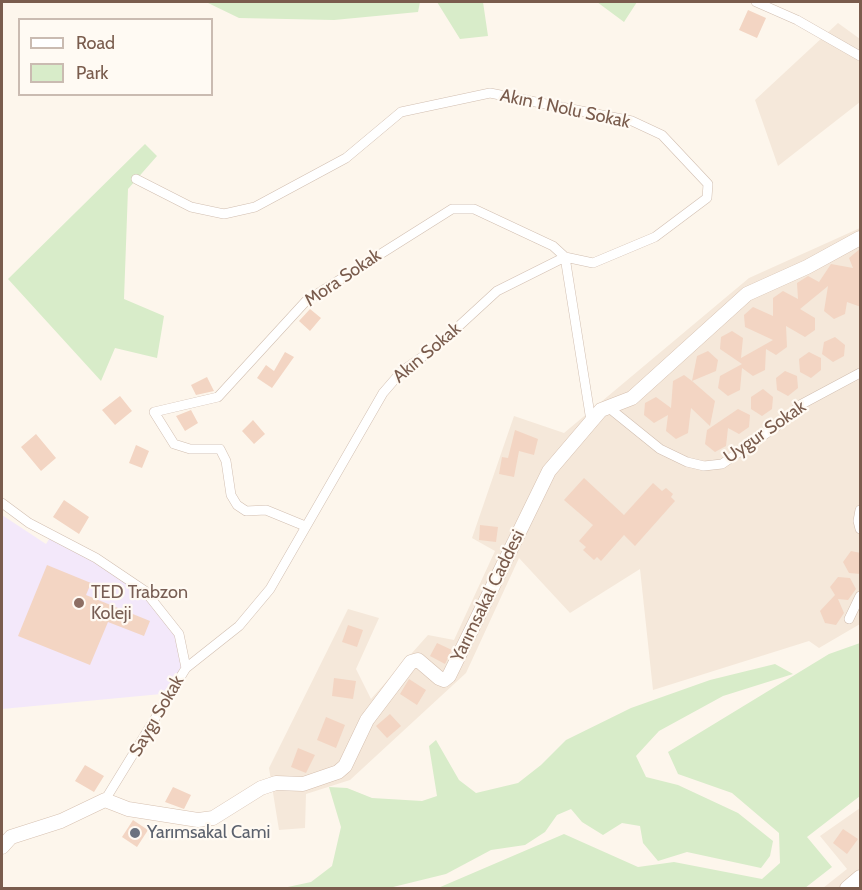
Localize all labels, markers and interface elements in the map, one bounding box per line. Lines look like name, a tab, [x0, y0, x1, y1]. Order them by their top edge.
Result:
legend	[18, 18, 213, 96]
text: Road	[76, 32, 115, 54]
text: Park	[76, 62, 108, 84]
street label: Akın 1 Nolu Sokak	[498, 85, 632, 133]
street label: Mora Sokak	[301, 245, 385, 311]
street label: Akın Sokak	[389, 318, 465, 388]
street label: Uygur Sokak	[720, 396, 810, 468]
street label: Yarımsakal Caddesi	[447, 526, 529, 666]
place label: TED Trabzon Koleji	[91, 582, 188, 624]
marker: TED Trabzon Koleji	[72, 596, 86, 610]
street label: Saygı Sokak	[125, 672, 189, 760]
place label: Yarımsakal Cami	[147, 822, 270, 844]
marker: Yarımsakal Cami	[128, 826, 142, 840]

